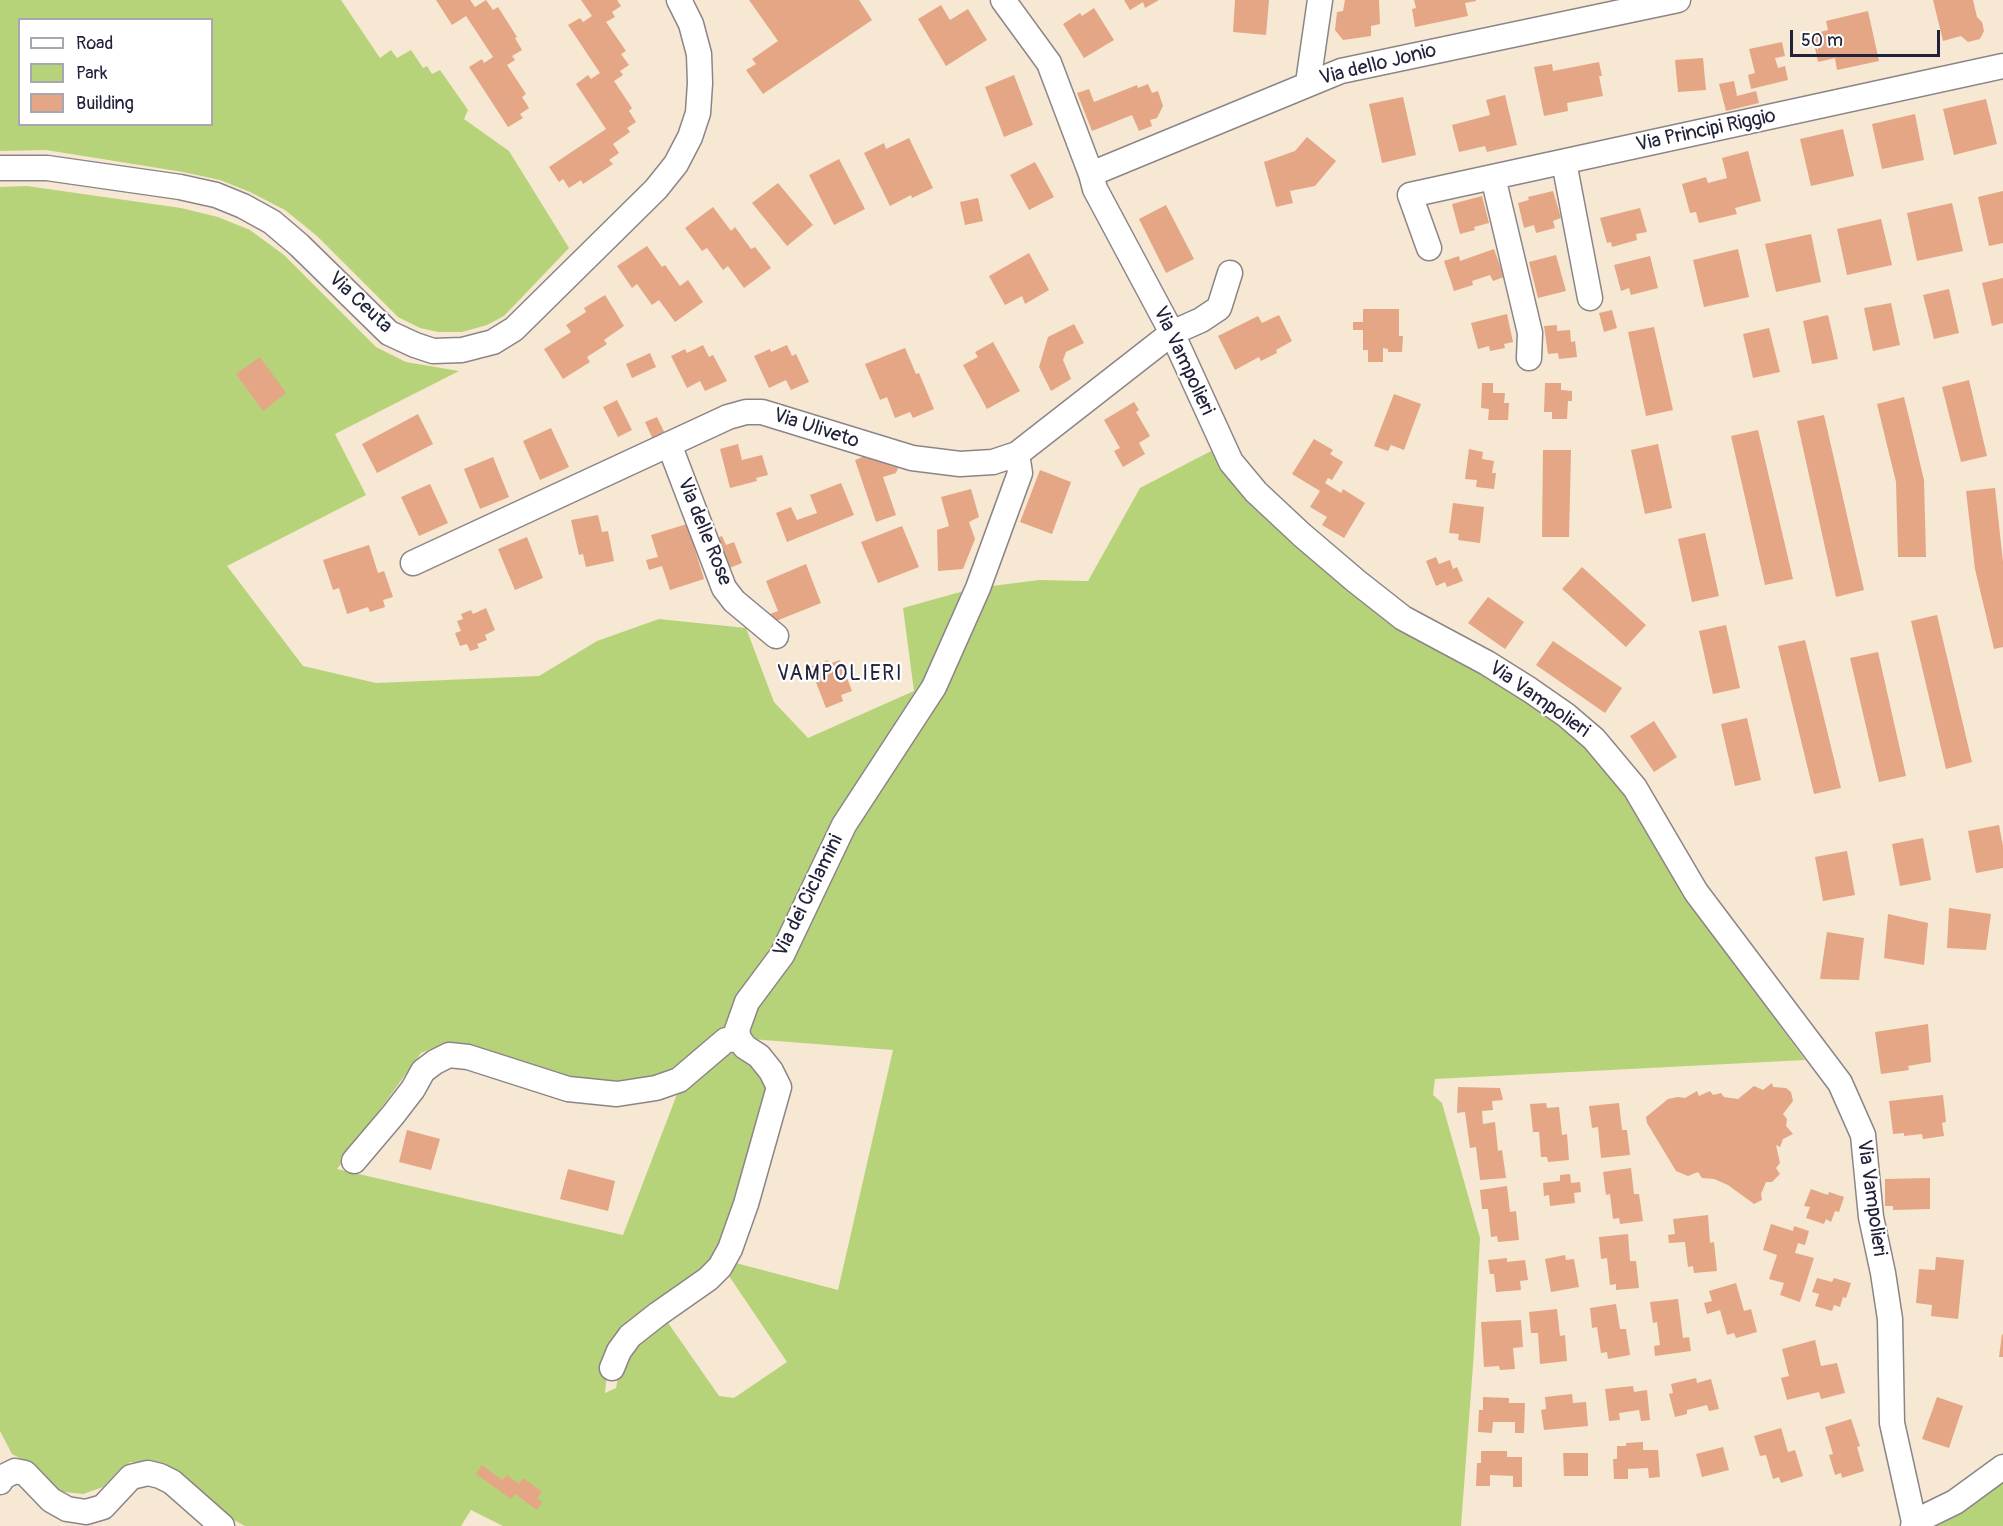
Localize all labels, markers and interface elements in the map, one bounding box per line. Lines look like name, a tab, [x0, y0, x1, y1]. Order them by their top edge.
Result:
legend	[18, 18, 213, 126]
scale bar	[1793, 18, 1943, 56]
text: 50 m	[1801, 29, 1843, 52]
text: Road	[76, 32, 113, 55]
street label: Via dello Jonio	[1317, 39, 1439, 91]
text: Park	[76, 62, 108, 85]
text: Building	[76, 92, 134, 115]
street label: Via Principi Riggio	[1634, 104, 1778, 158]
street label: Via Ceuta	[323, 267, 397, 339]
street label: Via Vampolieri	[1147, 303, 1219, 419]
street label: Via Uliveto	[770, 404, 862, 454]
street label: Via delle Rose	[672, 475, 736, 589]
street label: Via Vampolieri	[1484, 657, 1594, 743]
district label: VAMPOLIERI	[777, 662, 903, 688]
street label: Via dei Ciclamini	[769, 831, 849, 961]
street label: Via Vampolieri	[1851, 1138, 1891, 1258]

